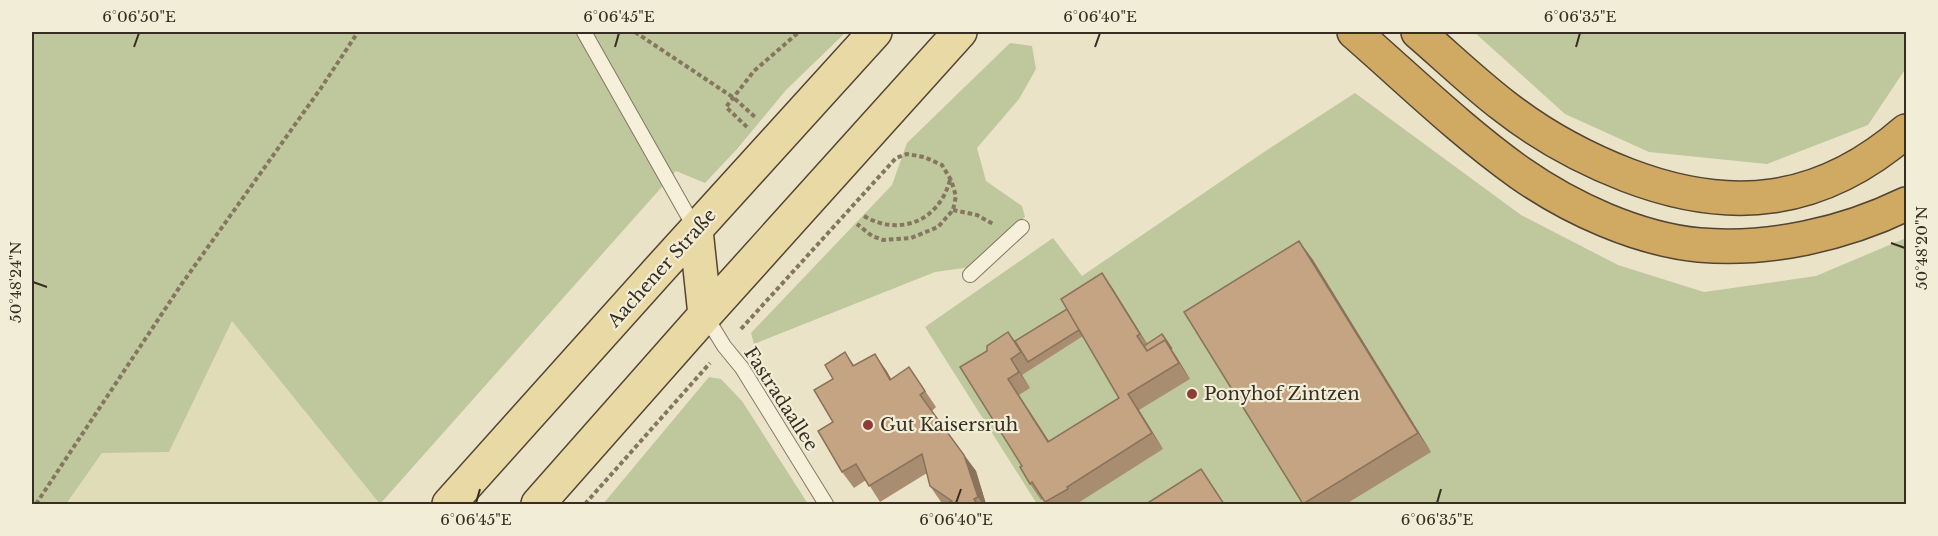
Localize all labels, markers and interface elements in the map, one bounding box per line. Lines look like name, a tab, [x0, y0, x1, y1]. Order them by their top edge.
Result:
text: 6°06'50"E	[102, 7, 176, 26]
text: 6°06'45"E	[583, 7, 655, 26]
text: 6°06'40"E	[1063, 7, 1137, 26]
text: 6°06'35"E	[1544, 7, 1616, 26]
street label: Aachener Straße	[602, 204, 721, 332]
text: 50°48'20"N	[1912, 206, 1931, 290]
text: 50°48'24"N	[6, 241, 25, 323]
street label: Fastradaallee	[739, 343, 823, 455]
place label: Ponyhof Zintzen	[1204, 383, 1360, 405]
marker: Ponyhof Zintzen	[1185, 387, 1199, 401]
place label: Gut Kaisersruh	[880, 414, 1018, 436]
marker: Gut Kaisersruh	[861, 418, 875, 432]
text: 6°06'45"E	[440, 510, 512, 529]
text: 6°06'40"E	[919, 510, 993, 529]
text: 6°06'35"E	[1401, 510, 1473, 529]

